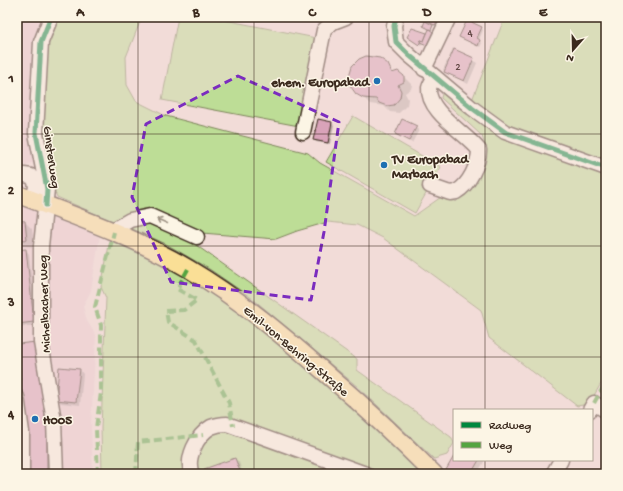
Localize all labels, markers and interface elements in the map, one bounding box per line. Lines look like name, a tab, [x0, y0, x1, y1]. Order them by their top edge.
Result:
text: A	[75, 6, 85, 21]
text: B	[192, 6, 201, 21]
text: C	[307, 6, 317, 21]
text: D	[422, 6, 432, 21]
text: E	[539, 6, 548, 21]
house number: 4	[467, 28, 473, 40]
north arrow	[553, 30, 593, 70]
text: N	[565, 51, 576, 64]
house number: 2	[455, 62, 461, 74]
text: 1	[7, 72, 14, 87]
place label: ehem. Europabad	[270, 76, 370, 92]
marker: ehem. Europabad	[372, 76, 382, 86]
street label: Ginsterweg	[39, 125, 62, 189]
place label: TV Europabad Marbach	[391, 153, 470, 183]
marker: TV Europabad Marbach	[379, 160, 389, 170]
text: 2	[8, 184, 15, 199]
one-way arrow	[156, 217, 168, 225]
street label: Michelbacher Weg	[36, 255, 55, 353]
text: 3	[7, 296, 15, 311]
street label: Emil-von-Behring-Straße	[240, 303, 351, 401]
text: 4	[7, 408, 15, 423]
legend	[453, 409, 593, 461]
marker: H005	[30, 414, 40, 424]
place label: H005	[43, 414, 72, 429]
text: Radweg	[489, 420, 531, 434]
text: Weg	[489, 440, 512, 454]

